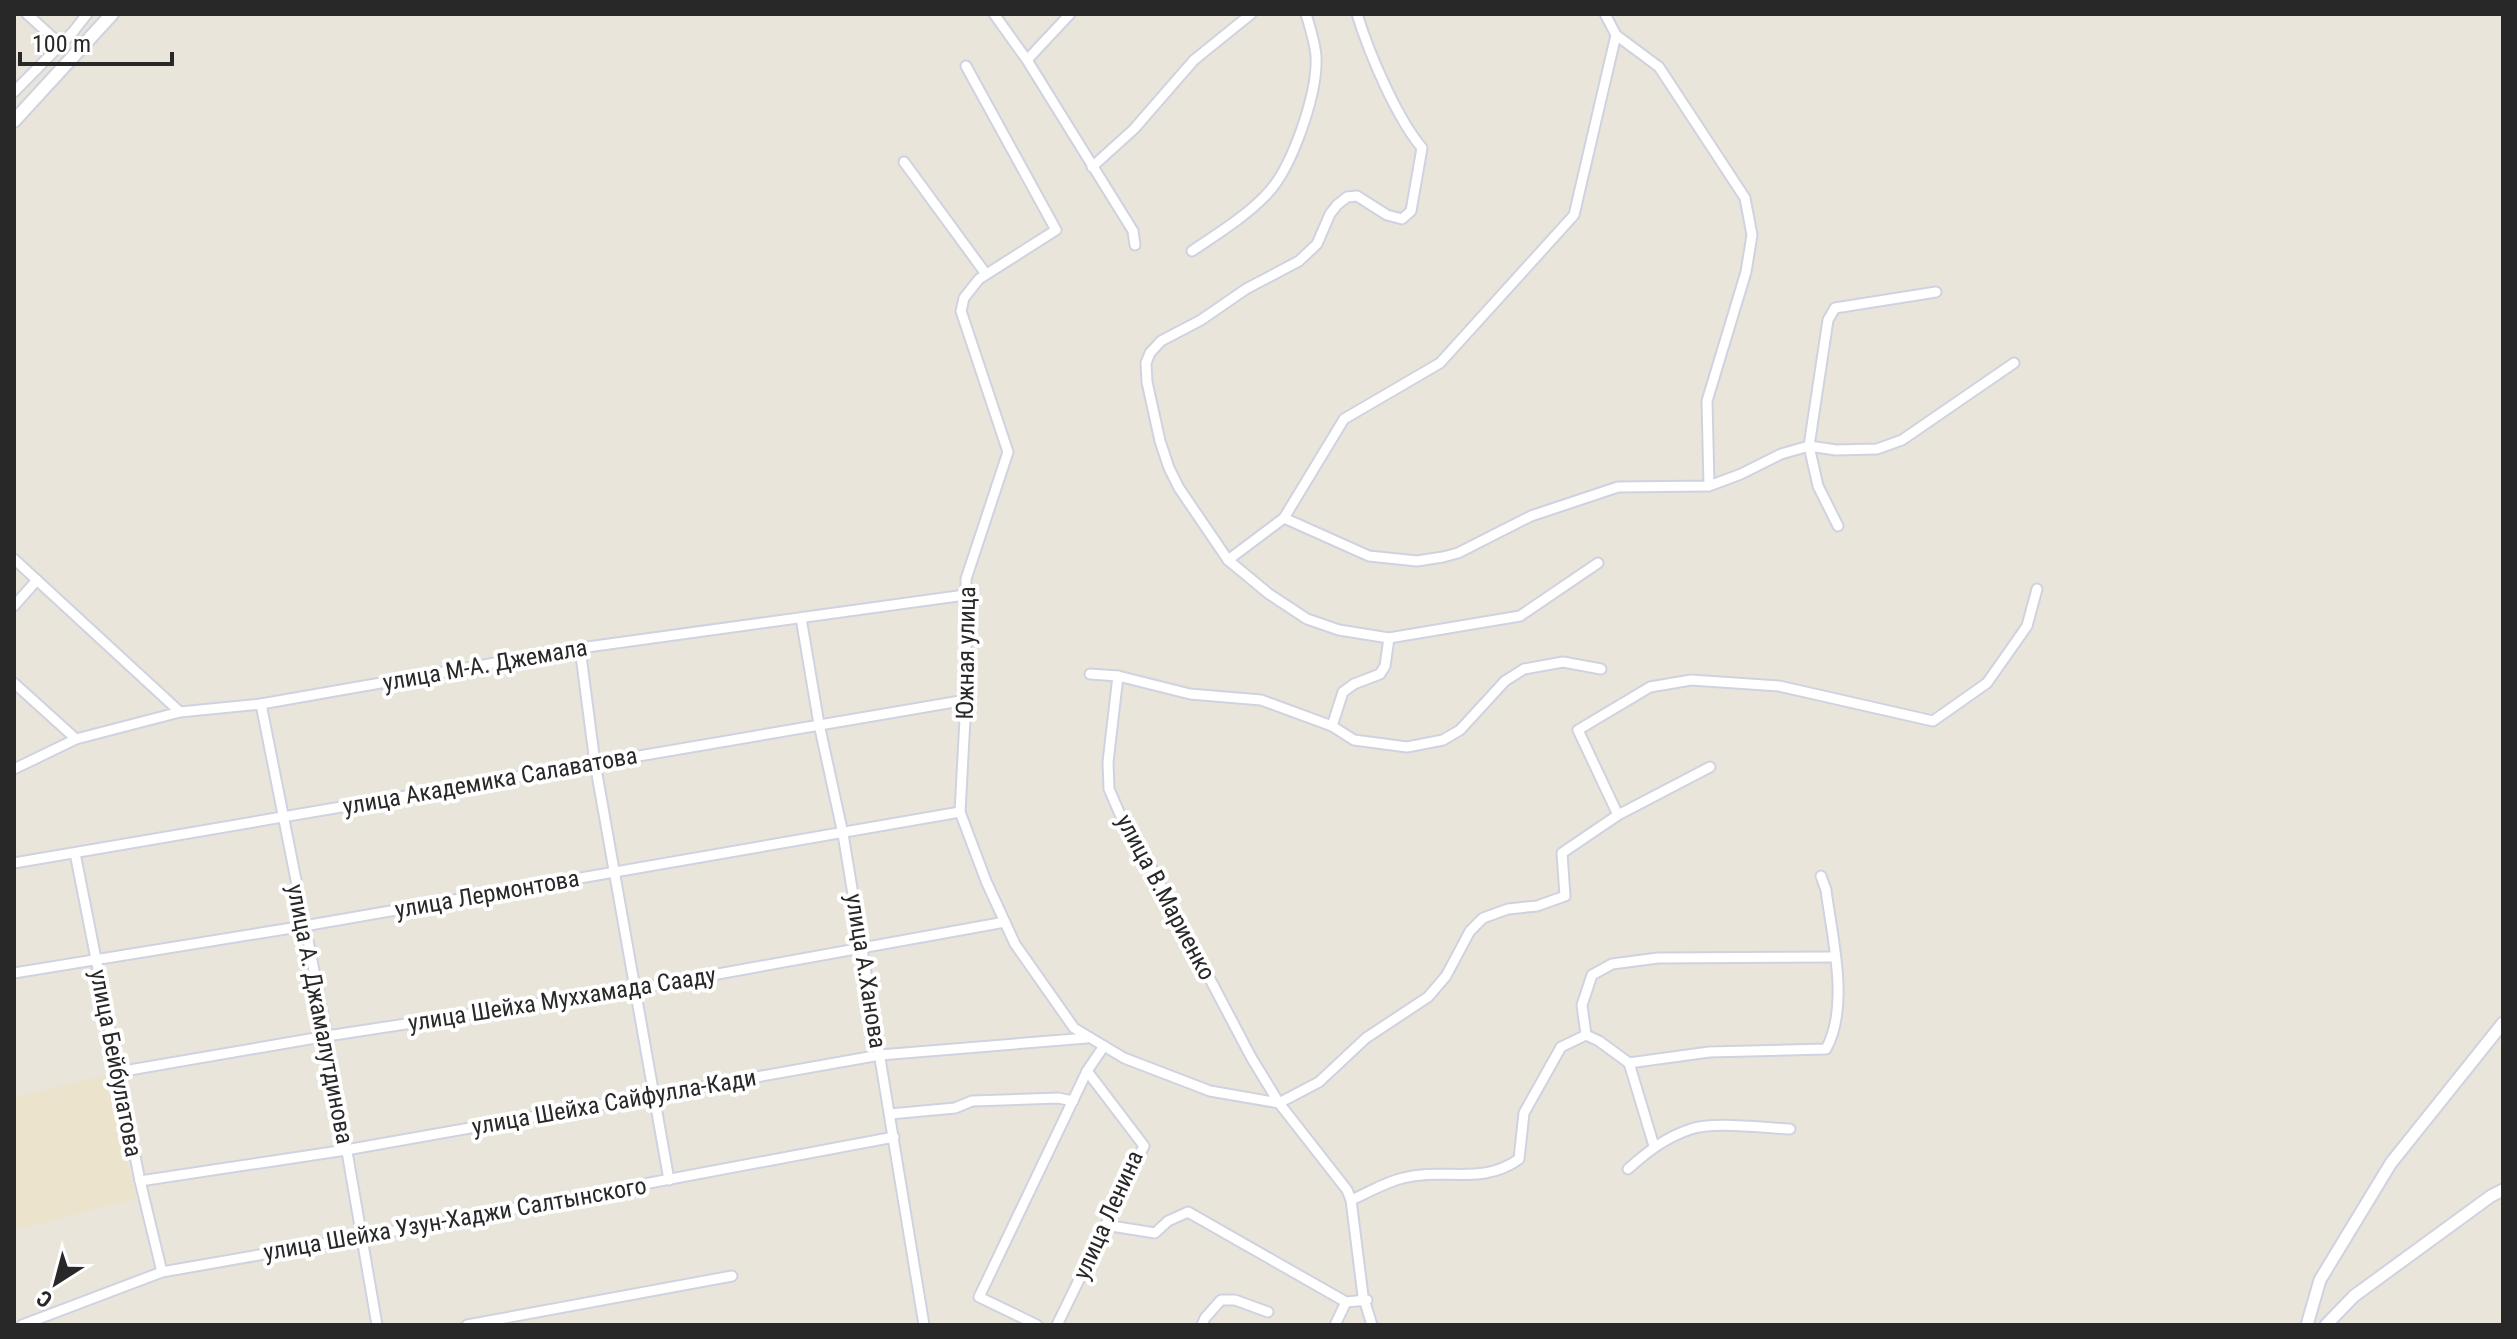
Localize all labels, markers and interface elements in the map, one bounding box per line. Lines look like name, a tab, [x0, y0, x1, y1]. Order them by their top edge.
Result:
scale bar	[20, 16, 172, 66]
text: 100 m	[32, 30, 91, 58]
street label: Южная улица	[951, 586, 981, 720]
street label: улица М-А. Джемала	[381, 633, 589, 697]
street label: улица Академика Салаватова	[341, 741, 639, 821]
street label: улица В.Мариенко	[1111, 809, 1221, 985]
street label: улица Лермонтова	[393, 864, 581, 924]
street label: улица А. Джамалутдинова	[281, 882, 359, 1146]
street label: улица А.Ханова	[840, 892, 892, 1050]
street label: улица Шейха Муххамада Сааду	[406, 961, 718, 1037]
street label: улица Бейбулатова	[84, 967, 148, 1159]
street label: улица Шейха Сайфулла-Кади	[470, 1063, 758, 1141]
street label: улица Ленина	[1067, 1146, 1149, 1284]
street label: улица Шейха Узун-Хаджи Салтынского	[261, 1172, 649, 1266]
north arrow	[16, 1243, 96, 1323]
text: С	[32, 1285, 57, 1313]

